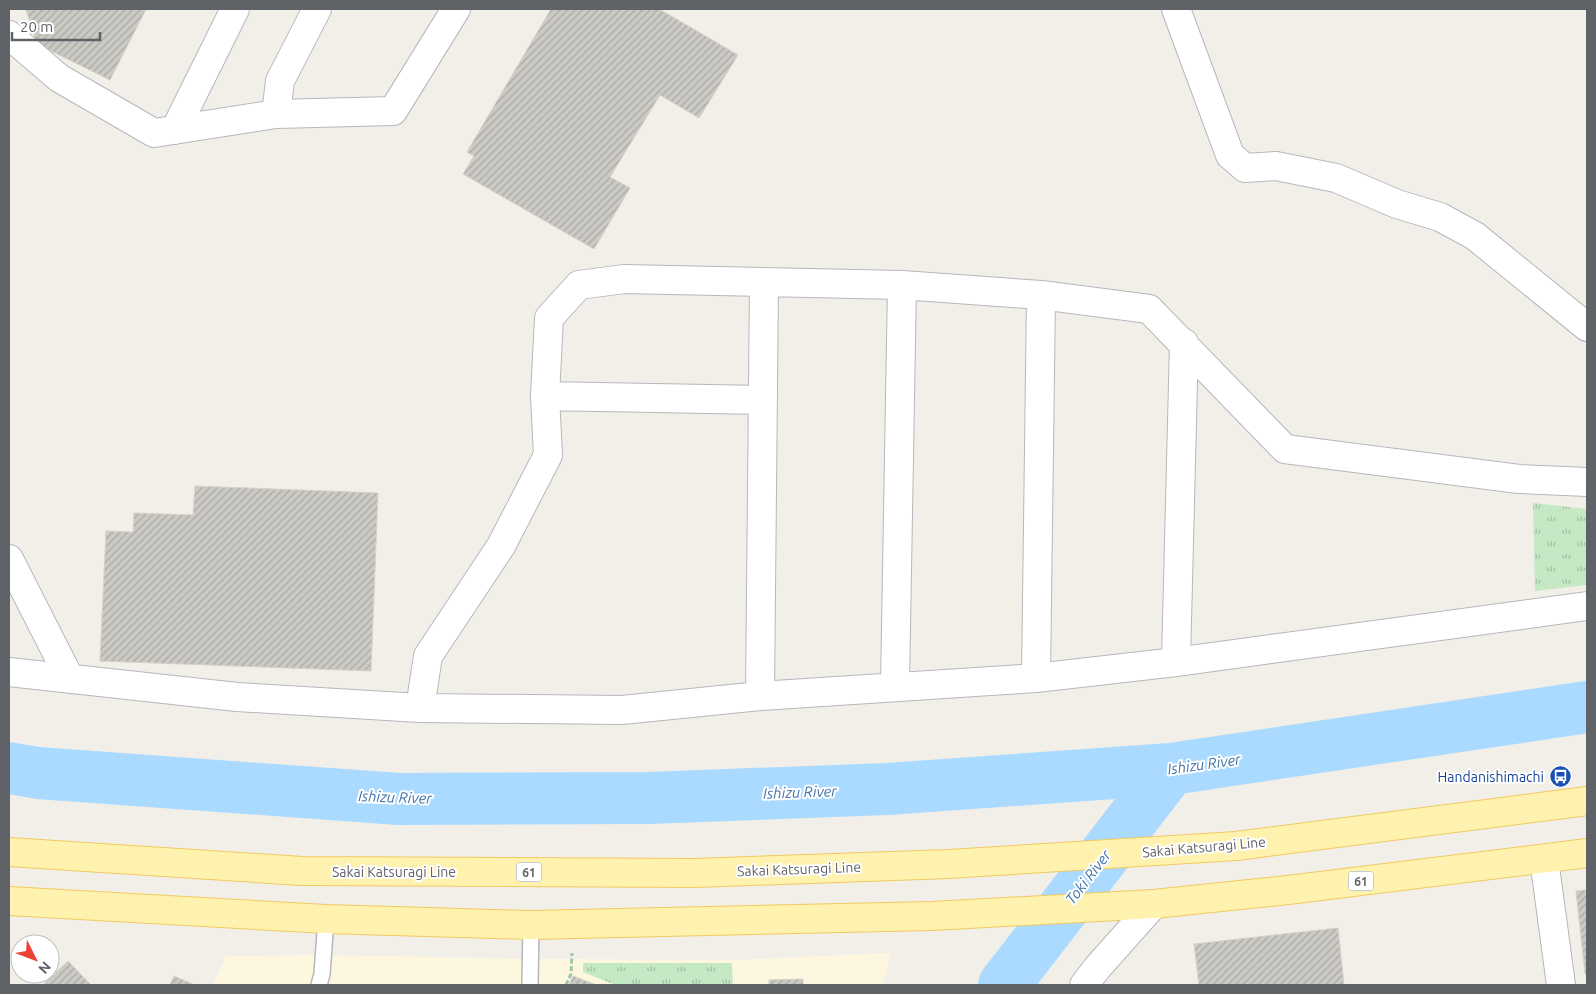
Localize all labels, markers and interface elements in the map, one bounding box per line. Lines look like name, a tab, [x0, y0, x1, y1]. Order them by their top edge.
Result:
scale bar	[12, 10, 100, 42]
text: 20 m	[20, 18, 53, 35]
water label: Ishizu River	[1166, 750, 1243, 778]
bus stop icon: Handanishimachi	[1548, 765, 1572, 789]
place label: Handanishimachi	[1438, 769, 1544, 785]
water label: Ishizu River	[763, 782, 838, 802]
water label: Ishizu River	[358, 787, 433, 807]
street label: Sakai Katsuragi Line	[1141, 834, 1267, 860]
water label: Toki River	[1062, 846, 1115, 907]
street label: Sakai Katsuragi Line	[737, 859, 861, 879]
road number: 61	[516, 862, 542, 882]
street label: Sakai Katsuragi Line	[332, 864, 456, 880]
road number: 61	[1348, 871, 1374, 890]
north arrow	[10, 934, 60, 984]
text: N	[35, 958, 54, 977]

